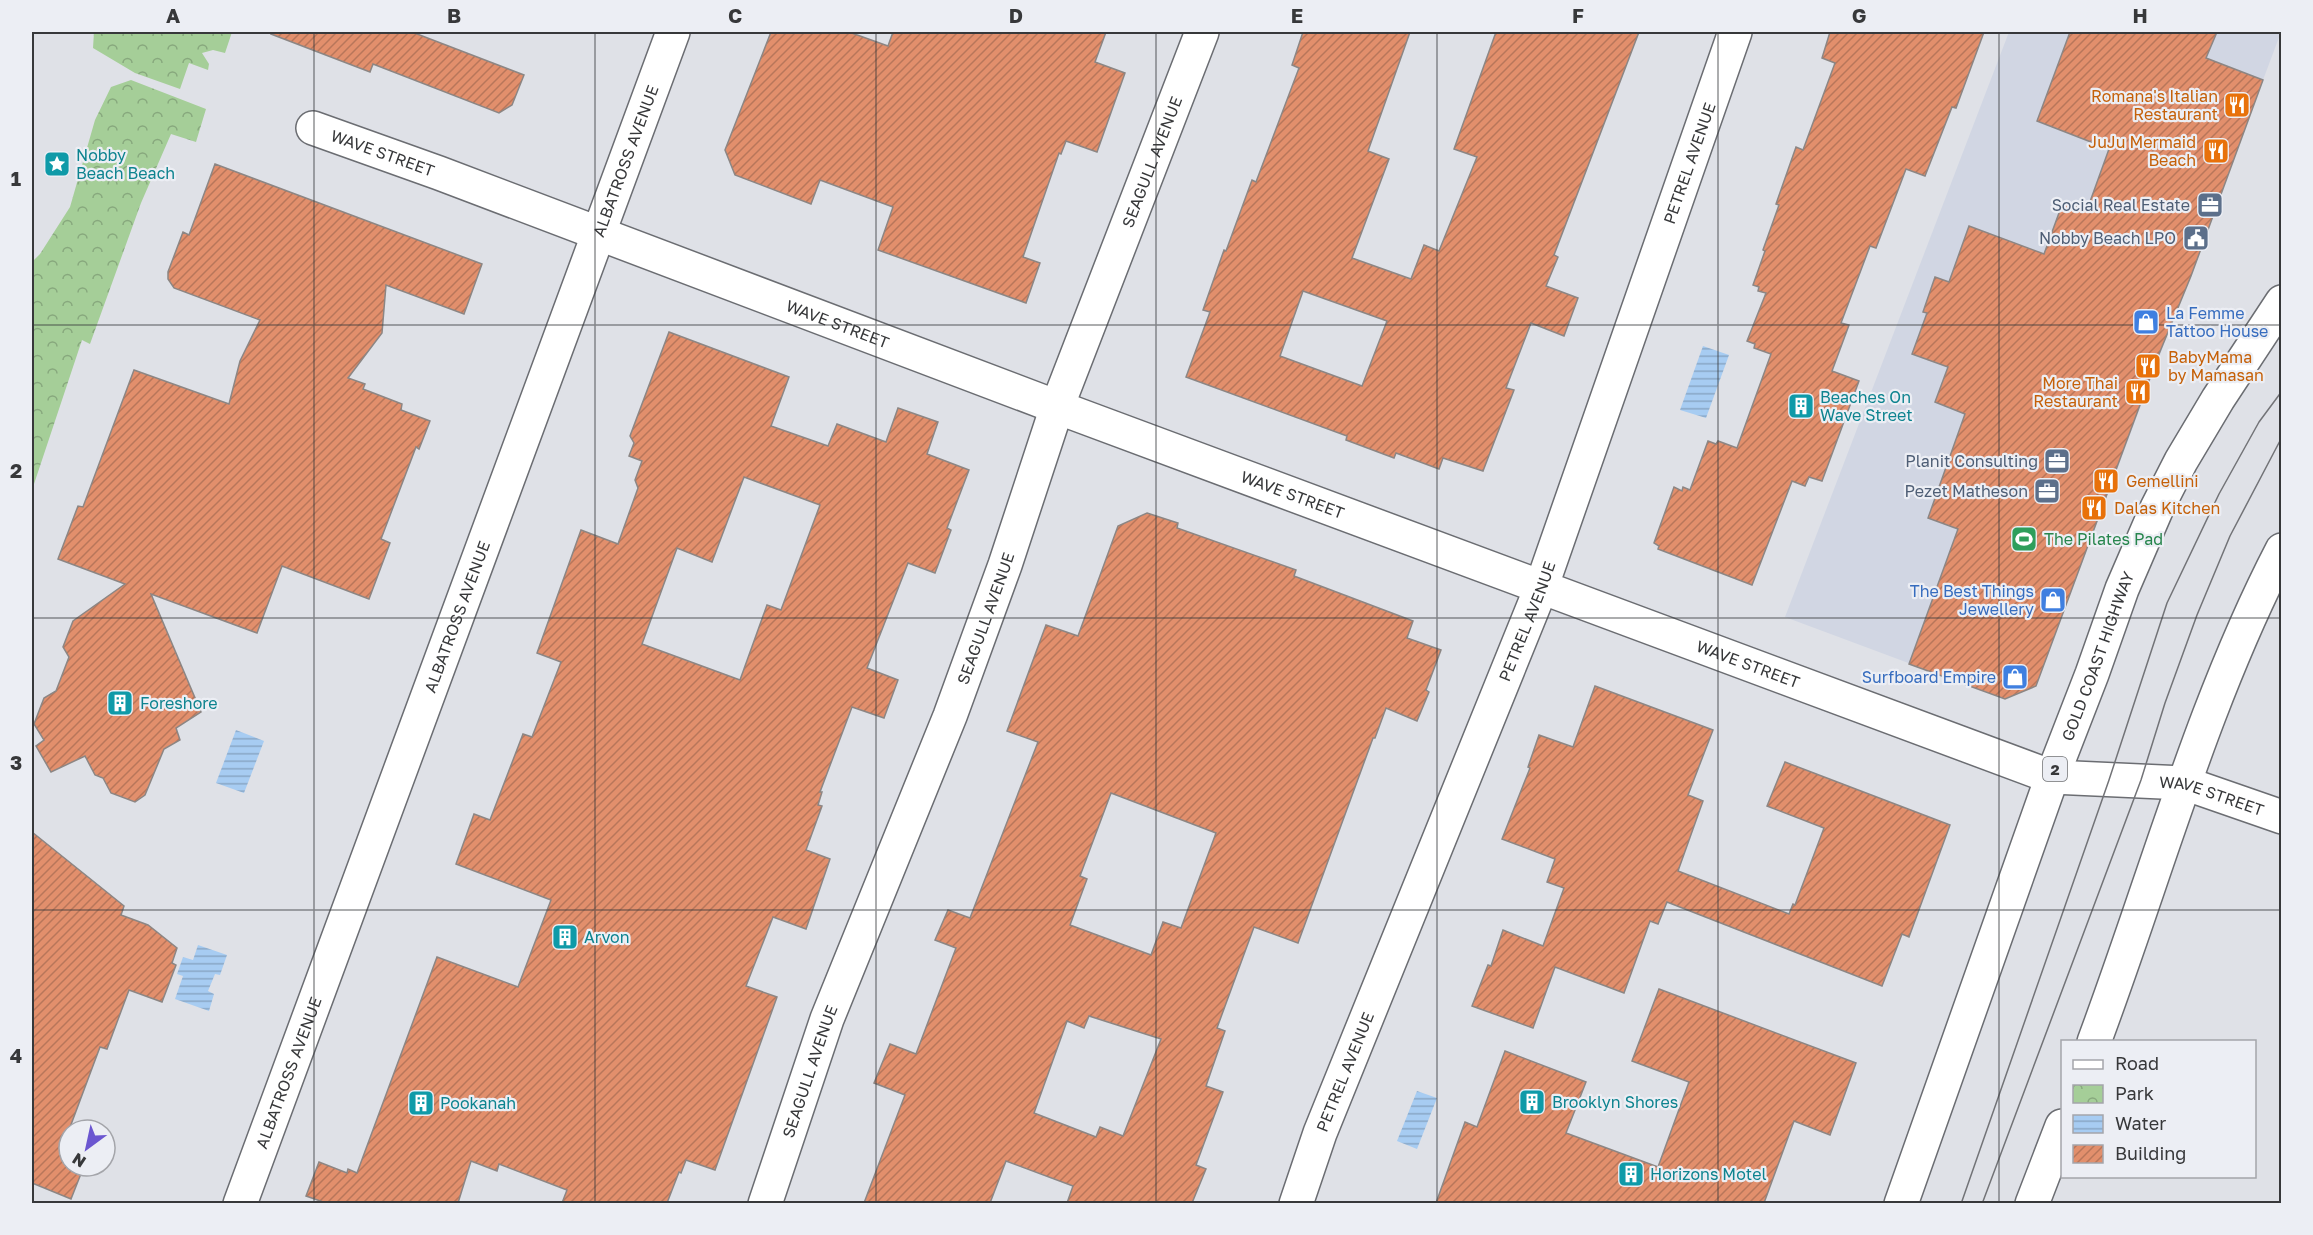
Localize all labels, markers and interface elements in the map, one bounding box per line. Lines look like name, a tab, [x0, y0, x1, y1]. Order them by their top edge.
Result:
text: A	[166, 3, 180, 27]
text: B	[447, 3, 461, 27]
text: C	[728, 3, 742, 27]
text: D	[1009, 3, 1023, 27]
text: E	[1291, 3, 1303, 27]
text: F	[1572, 3, 1584, 27]
text: G	[1852, 3, 1866, 27]
text: H	[2132, 3, 2148, 27]
street label: ALBATROSS AVENUE	[588, 82, 663, 240]
place label: Romana's Italian Restaurant	[2091, 86, 2218, 124]
restaurant icon: Romana's Italian Restaurant	[2222, 90, 2252, 120]
street label: SEAGULL AVENUE	[1117, 93, 1186, 230]
street label: PETREL AVENUE	[1659, 100, 1720, 227]
street label: WAVE STREET	[328, 125, 437, 181]
place label: JuJu Mermaid Beach	[2088, 132, 2196, 170]
restaurant icon: JuJu Mermaid Beach	[2201, 136, 2231, 166]
place label: Nobby Beach Beach	[76, 145, 175, 183]
place icon: Nobby Beach Beach	[42, 149, 72, 179]
text: 1	[11, 166, 21, 190]
office icon: Social Real Estate	[2195, 190, 2225, 220]
place label: Social Real Estate	[2052, 195, 2190, 215]
public building icon: Nobby Beach LPO	[2181, 223, 2211, 253]
place label: Nobby Beach LPO	[2039, 228, 2176, 248]
street label: WAVE STREET	[783, 295, 892, 353]
place label: La Femme Tattoo House	[2166, 303, 2268, 341]
shop icon: La Femme Tattoo House	[2131, 307, 2161, 337]
place label: BabyMama by Mamasan	[2168, 347, 2264, 385]
restaurant icon: BabyMama by Mamasan	[2133, 351, 2163, 381]
place label: More Thai Restaurant	[2033, 373, 2118, 411]
restaurant icon: More Thai Restaurant	[2123, 377, 2153, 407]
place label: Beaches On Wave Street	[1820, 387, 1913, 425]
building icon: Beaches On Wave Street	[1786, 391, 1816, 421]
office icon: Planit Consulting	[2042, 446, 2072, 476]
place label: Planit Consulting	[1905, 451, 2038, 471]
text: 2	[10, 458, 22, 482]
street label: WAVE STREET	[1238, 466, 1347, 523]
restaurant icon: Gemellini	[2091, 466, 2121, 496]
place label: Gemellini	[2126, 471, 2199, 491]
office icon: Pezet Matheson	[2032, 476, 2062, 506]
place label: Pezet Matheson	[1904, 481, 2028, 501]
restaurant icon: Dalas Kitchen	[2079, 493, 2109, 523]
place label: Dalas Kitchen	[2114, 498, 2220, 518]
sports icon: The Pilates Pad	[2009, 524, 2039, 554]
place label: The Pilates Pad	[2044, 529, 2163, 549]
street label: ALBATROSS AVENUE	[420, 538, 494, 695]
street label: SEAGULL AVENUE	[952, 550, 1018, 687]
street label: PETREL AVENUE	[1494, 559, 1560, 684]
street label: GOLD COAST HIGHWAY	[2057, 568, 2139, 744]
place label: The Best Things Jewellery	[1910, 581, 2034, 619]
shop icon: The Best Things Jewellery	[2038, 585, 2068, 615]
street label: WAVE STREET	[1694, 636, 1803, 692]
shop icon: Surfboard Empire	[2000, 662, 2030, 692]
place label: Surfboard Empire	[1862, 667, 1996, 687]
building icon: Foreshore	[105, 688, 135, 718]
place label: Foreshore	[140, 693, 218, 713]
text: 3	[10, 750, 22, 774]
road number: 2	[2043, 757, 2067, 781]
street label: WAVE STREET	[2159, 772, 2267, 820]
building icon: Arvon	[550, 922, 580, 952]
place label: Arvon	[584, 927, 630, 947]
street label: ALBATROSS AVENUE	[251, 994, 326, 1151]
street label: SEAGULL AVENUE	[778, 1002, 842, 1140]
street label: PETREL AVENUE	[1312, 1009, 1378, 1135]
legend	[2061, 1040, 2256, 1178]
text: 4	[10, 1043, 22, 1067]
text: Road	[2115, 1052, 2159, 1074]
text: Park	[2115, 1082, 2154, 1104]
building icon: Brooklyn Shores	[1517, 1087, 1547, 1117]
building icon: Pookanah	[406, 1088, 436, 1118]
place label: Brooklyn Shores	[1552, 1092, 1678, 1112]
place label: Pookanah	[440, 1093, 516, 1113]
text: Water	[2115, 1112, 2166, 1134]
north arrow	[57, 1118, 117, 1178]
text: Building	[2115, 1142, 2186, 1164]
text: N	[68, 1149, 89, 1172]
building icon: Horizons Motel	[1616, 1159, 1646, 1189]
place label: Horizons Motel	[1650, 1164, 1767, 1184]

